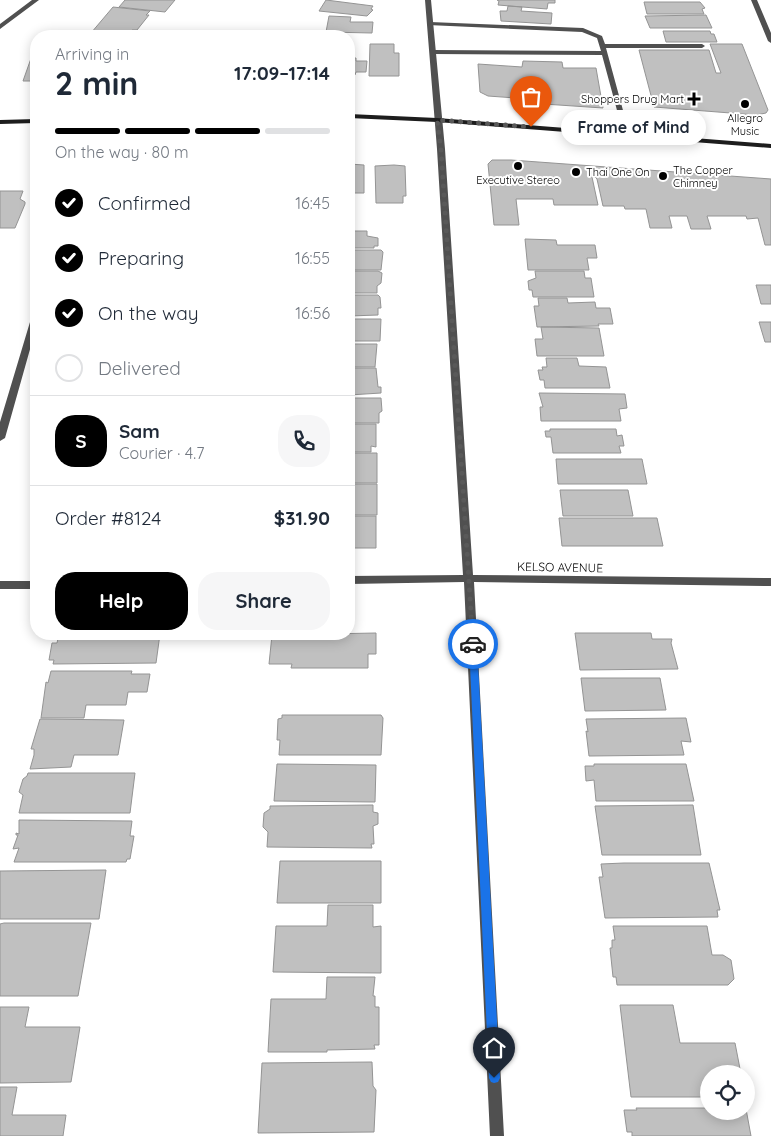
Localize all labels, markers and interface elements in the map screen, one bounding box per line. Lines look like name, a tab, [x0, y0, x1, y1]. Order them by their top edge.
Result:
text: Arriving in	[55, 44, 129, 64]
text: 17:09–17:14	[234, 61, 330, 85]
text: 2 min	[55, 63, 138, 103]
pin	[510, 76, 552, 127]
icon: bag	[517, 83, 545, 111]
place label: Shoppers Drug Mart	[581, 92, 684, 106]
marker: Shoppers Drug Mart	[688, 93, 700, 105]
marker: Allegro Music	[739, 98, 751, 110]
callout: Frame of Mind	[561, 110, 706, 144]
place label: Allegro Music	[727, 111, 763, 138]
text: Frame of Mind	[577, 117, 690, 137]
text: On the way · 80 m	[55, 142, 189, 162]
marker: Executive Stereo	[512, 160, 524, 172]
place label: The Copper Chimney	[673, 163, 733, 190]
place label: Thai One On	[586, 165, 650, 179]
marker: Thai One On	[570, 166, 582, 178]
marker: The Copper Chimney	[657, 170, 669, 182]
place label: Executive Stereo	[476, 173, 560, 187]
icon: check	[55, 189, 83, 217]
text: Confirmed	[98, 191, 191, 215]
text: 16:45	[295, 193, 330, 213]
icon: check	[55, 244, 83, 272]
text: Preparing	[98, 246, 184, 270]
text: 16:55	[295, 248, 330, 268]
icon: check	[55, 299, 83, 327]
text: On the way	[98, 301, 199, 325]
text: 16:56	[295, 303, 330, 323]
text: Delivered	[98, 356, 181, 380]
button: phone	[278, 415, 330, 467]
text: Sam	[119, 419, 160, 443]
text: S	[75, 429, 87, 453]
text: Courier · 4.7	[119, 443, 204, 463]
text: Order #8124	[55, 506, 161, 530]
text: $31.90	[274, 506, 330, 530]
street label: KELSO AVENUE	[517, 559, 603, 575]
button: Help	[55, 572, 188, 630]
button: Share	[198, 572, 330, 630]
courier	[448, 619, 498, 669]
icon: car	[459, 630, 487, 658]
pin	[473, 1027, 515, 1078]
icon: home	[480, 1034, 508, 1062]
map controls	[700, 1065, 755, 1120]
button: locate	[700, 1065, 755, 1120]

